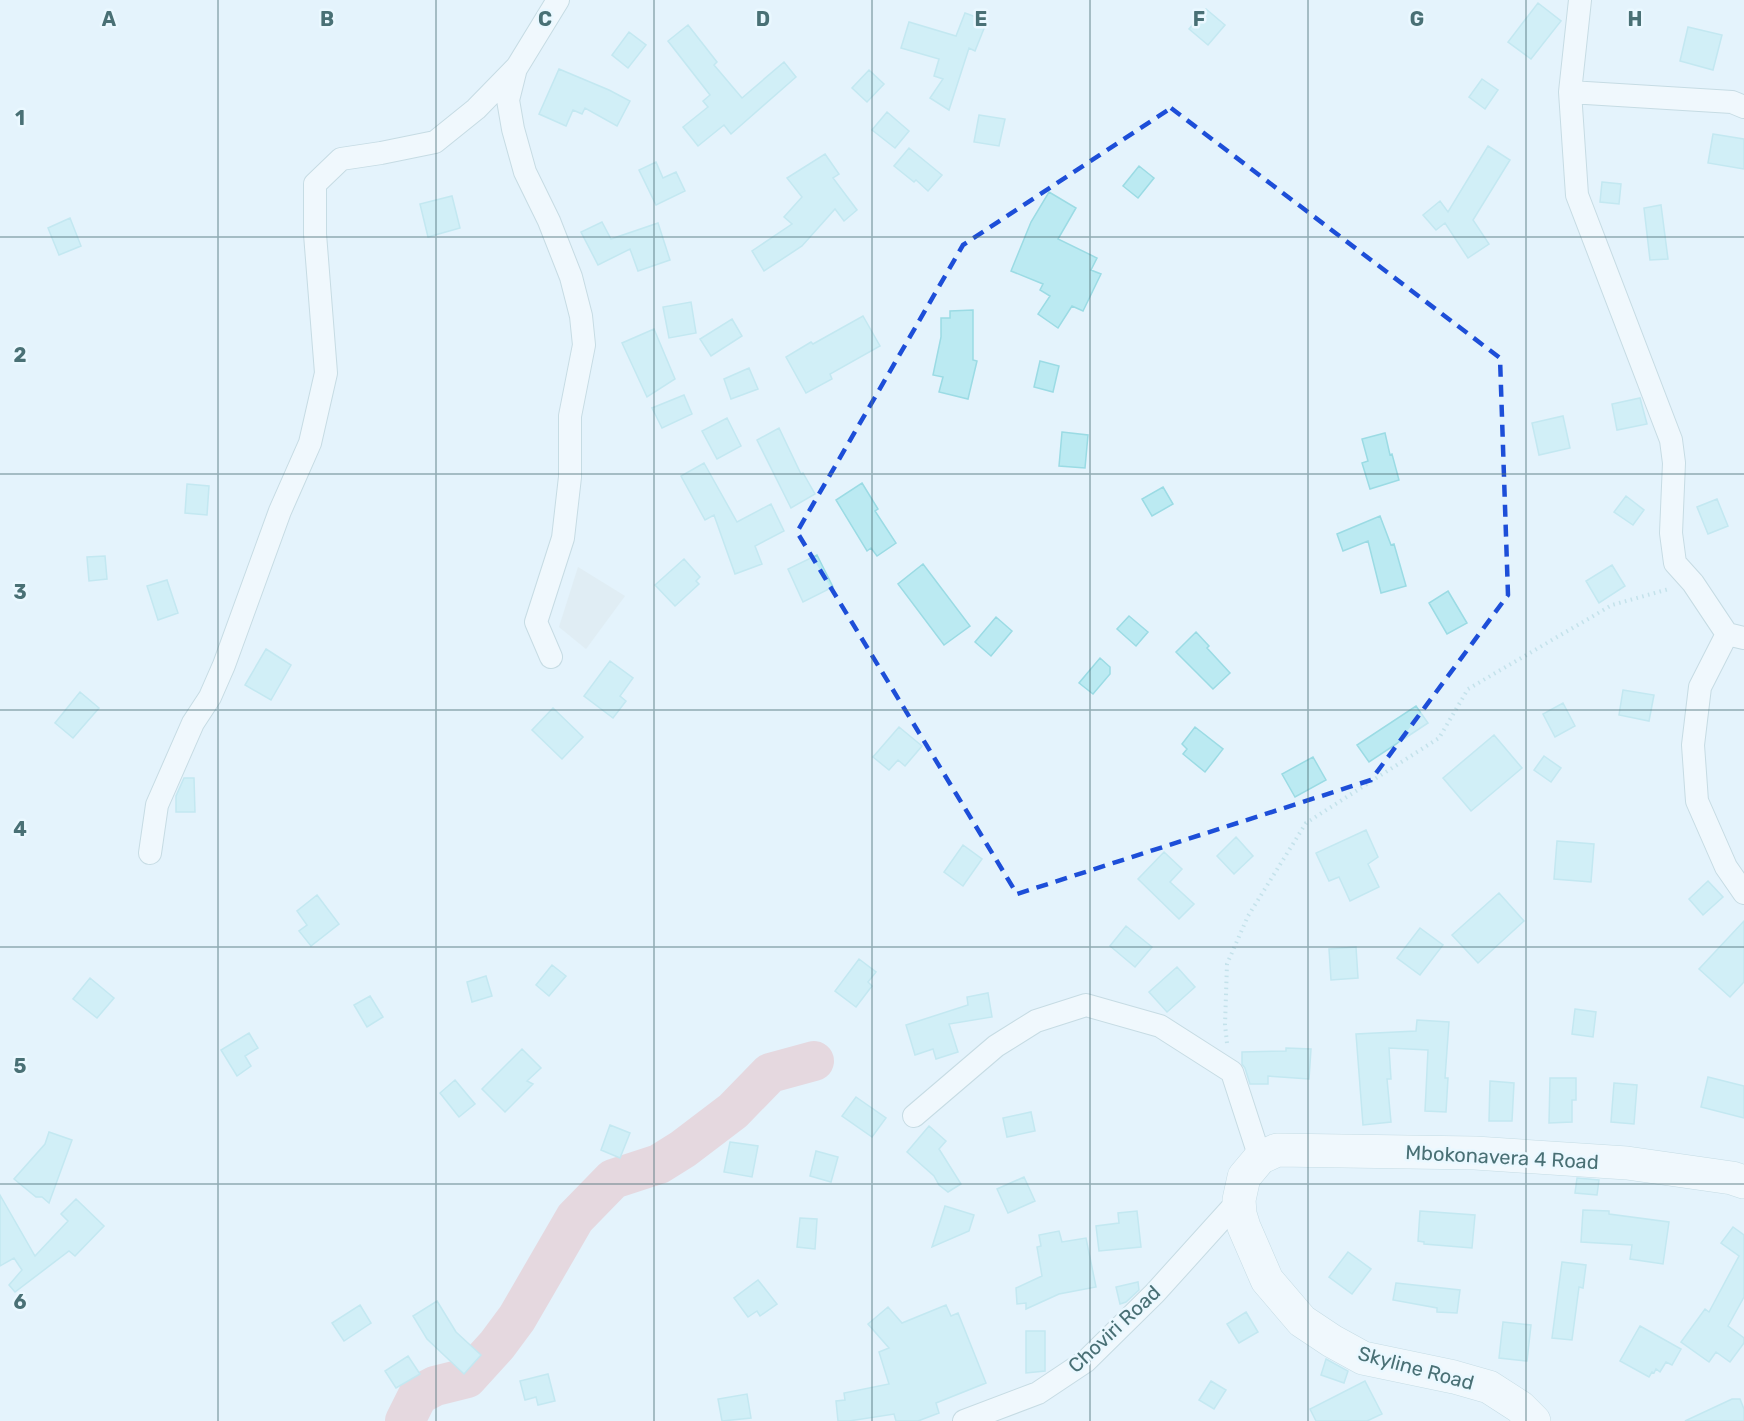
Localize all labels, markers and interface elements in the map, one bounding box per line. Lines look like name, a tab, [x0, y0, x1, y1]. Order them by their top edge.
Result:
text: A	[102, 7, 117, 31]
text: B	[320, 7, 334, 31]
text: C	[538, 7, 552, 31]
text: D	[756, 7, 770, 31]
text: E	[975, 7, 987, 31]
text: F	[1193, 7, 1205, 31]
text: G	[1410, 7, 1424, 31]
text: H	[1628, 7, 1642, 31]
text: 1	[15, 106, 25, 130]
text: 2	[14, 343, 27, 367]
text: 3	[13, 580, 27, 604]
text: 4	[13, 817, 27, 841]
text: 5	[14, 1054, 27, 1078]
street label: Mbokonavera 4 Road	[1405, 1140, 1599, 1174]
street label: Choviri Road	[1063, 1280, 1165, 1378]
text: 6	[13, 1290, 27, 1314]
street label: Skyline Road	[1355, 1341, 1477, 1395]

